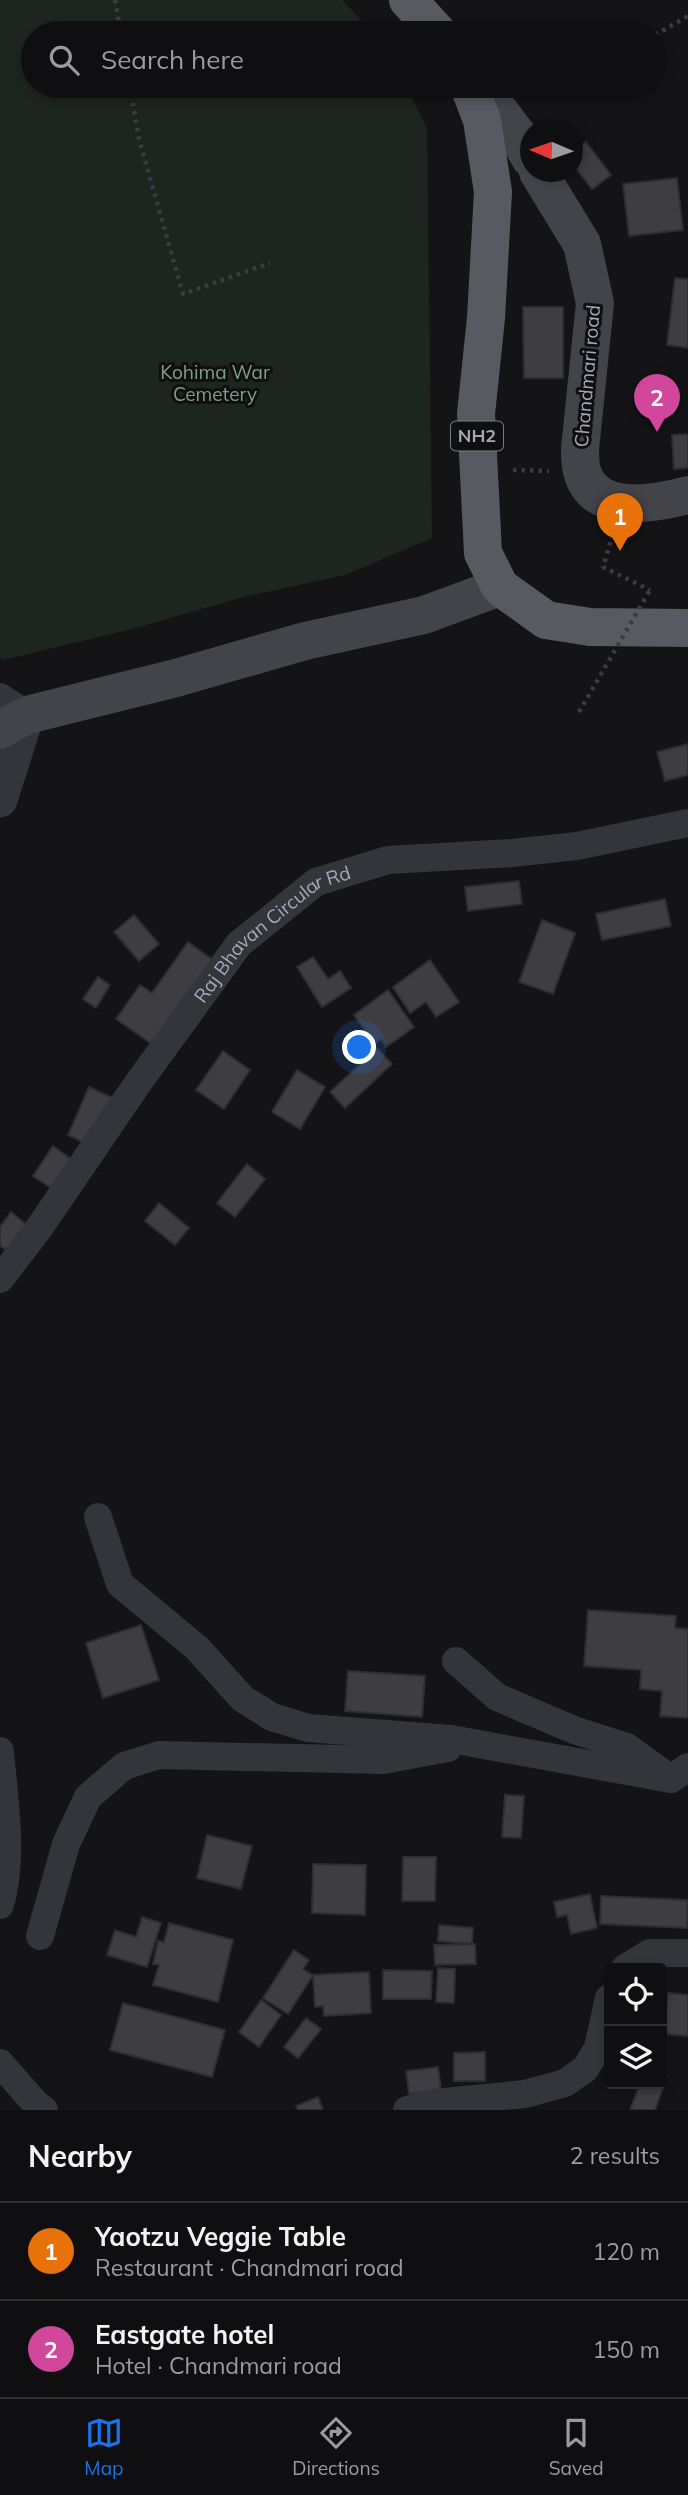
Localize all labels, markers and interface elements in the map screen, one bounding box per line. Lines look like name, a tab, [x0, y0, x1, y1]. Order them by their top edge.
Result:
search box	[21, 21, 667, 98]
icon: search	[45, 41, 83, 79]
text: Search here	[101, 43, 244, 76]
north arrow	[520, 119, 583, 182]
street label: Chandmari road	[569, 304, 605, 448]
park label: Kohima War Cemetery	[160, 360, 270, 406]
pin: 2	[634, 374, 680, 432]
road number: NH2	[451, 422, 503, 450]
pin: 1	[597, 493, 643, 551]
street label: Raj Bhavan Circular Rd	[188, 860, 353, 1007]
your location	[342, 1030, 376, 1064]
map controls	[604, 1963, 667, 2089]
button: locate	[604, 1963, 667, 2026]
button: layers	[604, 2026, 667, 2089]
text: Nearby	[28, 2137, 132, 2175]
text: 2 results	[570, 2141, 660, 2170]
text: Yaotzu Veggie Table	[95, 2220, 346, 2253]
text: 1	[44, 2237, 58, 2266]
text: 120 m	[592, 2237, 660, 2266]
text: Restaurant · Chandmari road	[95, 2253, 404, 2282]
text: Eastgate hotel	[95, 2318, 274, 2351]
text: 2	[44, 2335, 58, 2364]
text: 150 m	[592, 2335, 660, 2364]
text: Hotel · Chandmari road	[95, 2351, 342, 2380]
tab: Map	[84, 2414, 123, 2480]
tab: Directions	[292, 2414, 380, 2480]
tab: Saved	[549, 2414, 604, 2480]

